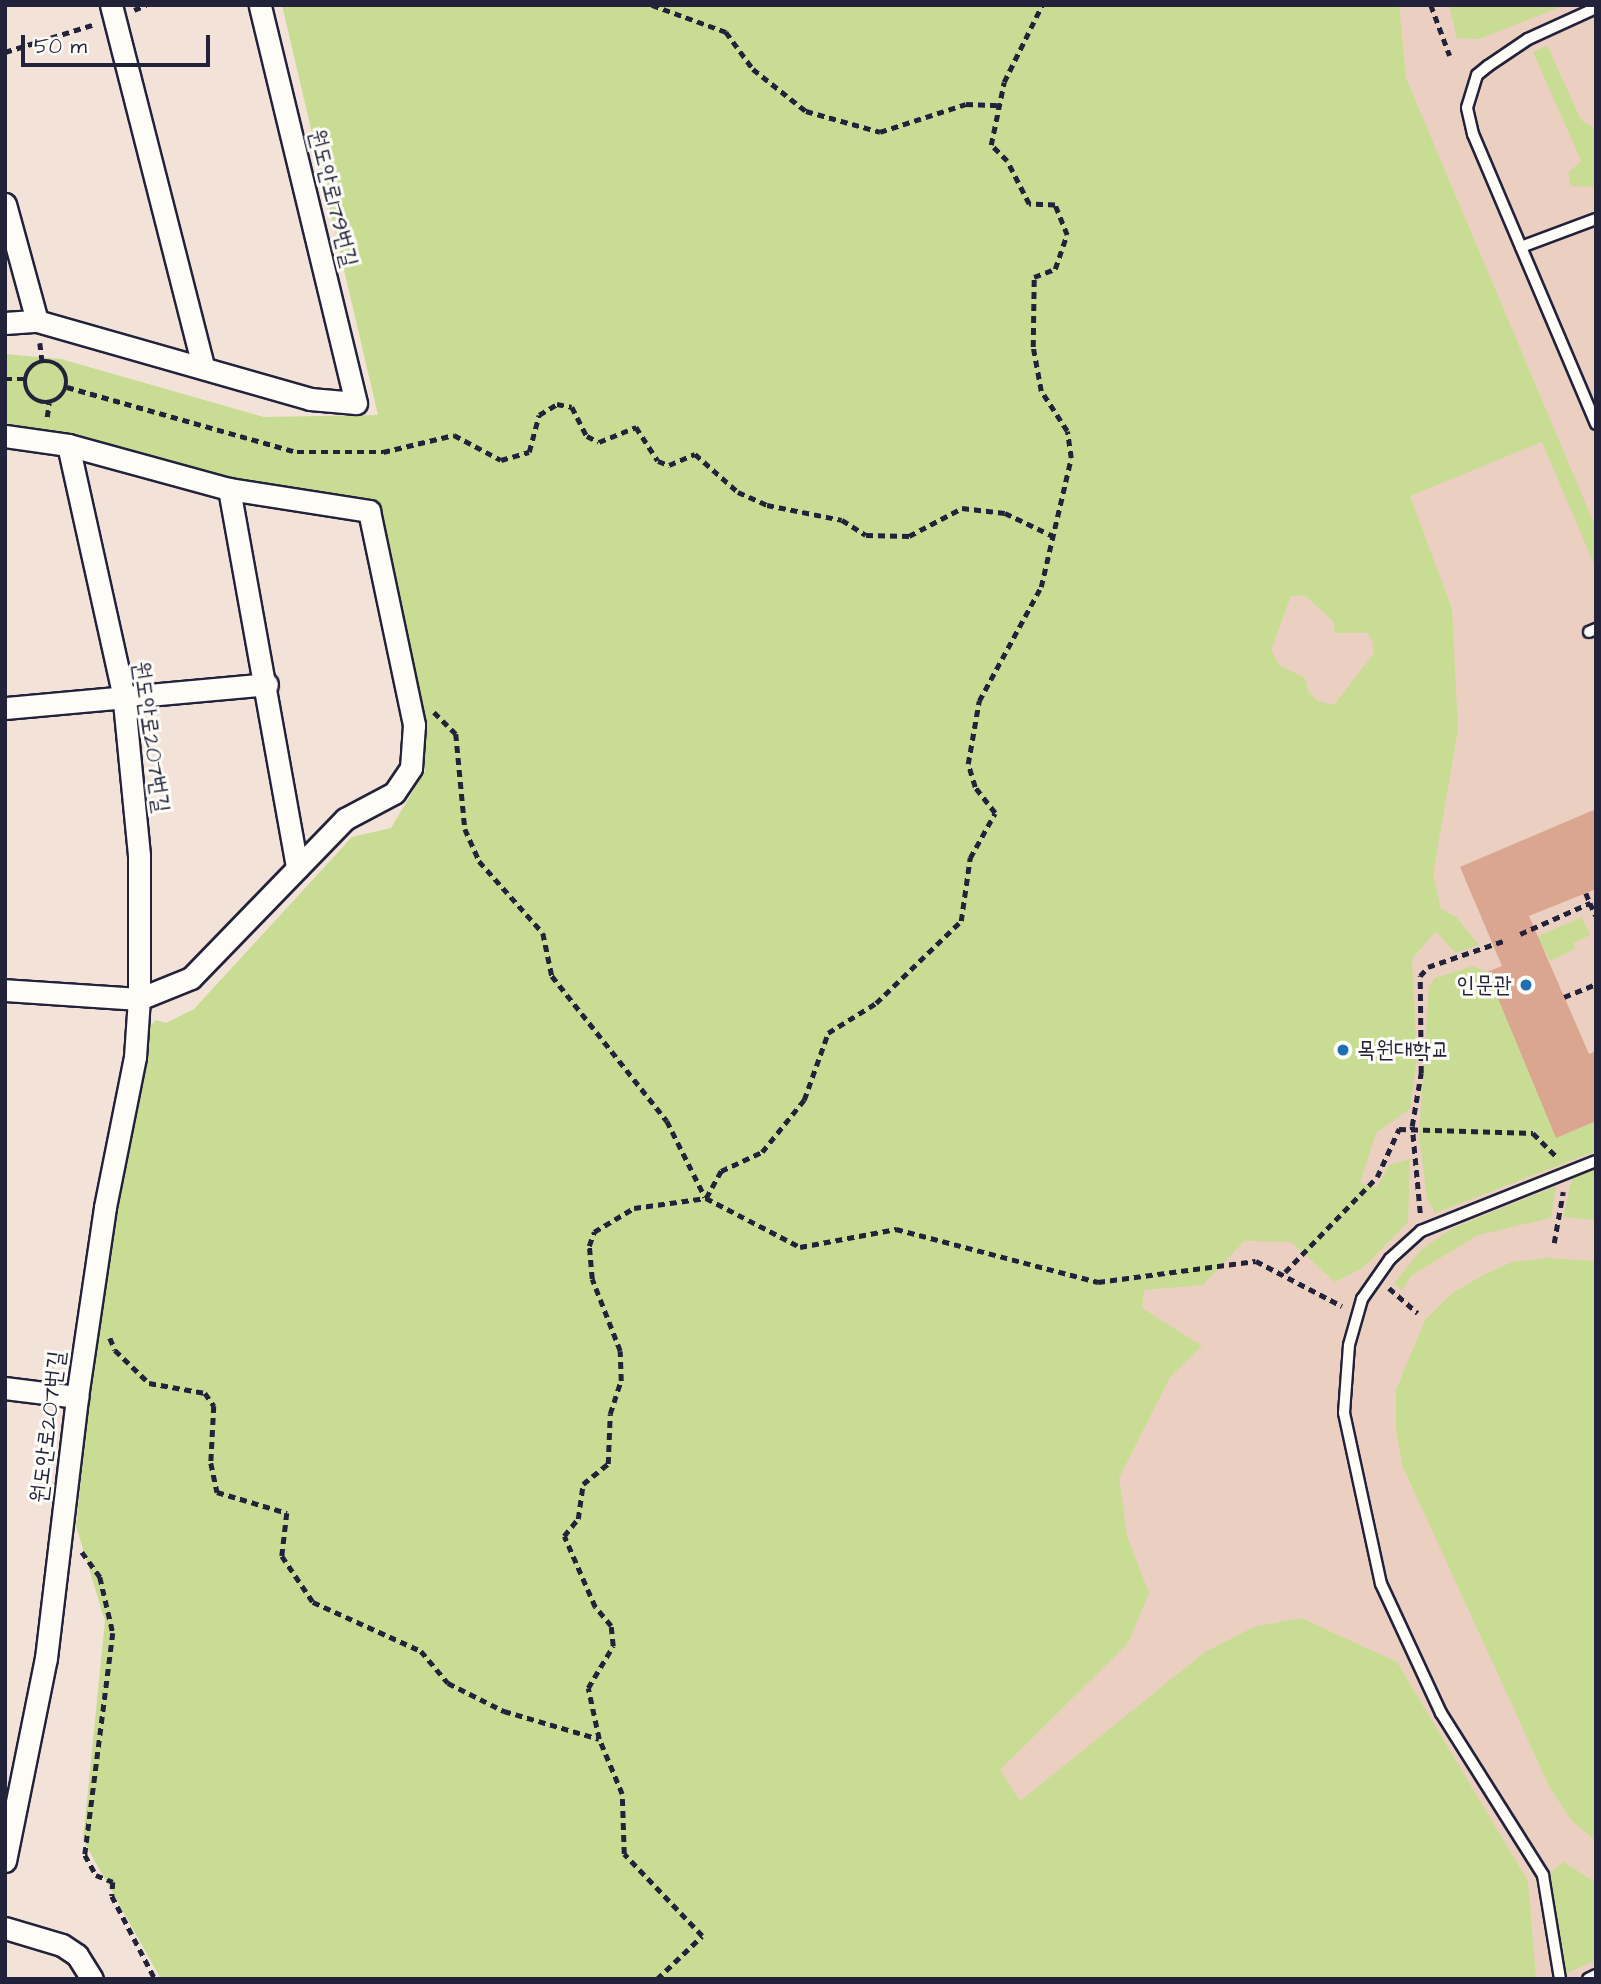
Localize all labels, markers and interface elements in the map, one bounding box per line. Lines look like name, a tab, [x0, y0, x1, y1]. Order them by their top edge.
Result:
scale bar	[24, 21, 214, 65]
text: 50 m	[34, 32, 87, 61]
street label: 원도안로179번길	[303, 126, 363, 270]
street label: 원도안로207번길	[127, 659, 175, 815]
place label: 인문관	[1456, 971, 1512, 999]
marker: 인문관	[1518, 977, 1534, 993]
place label: 목원대학교	[1357, 1036, 1450, 1064]
marker: 목원대학교	[1335, 1042, 1351, 1058]
street label: 원도안로207번길	[25, 1349, 71, 1505]

